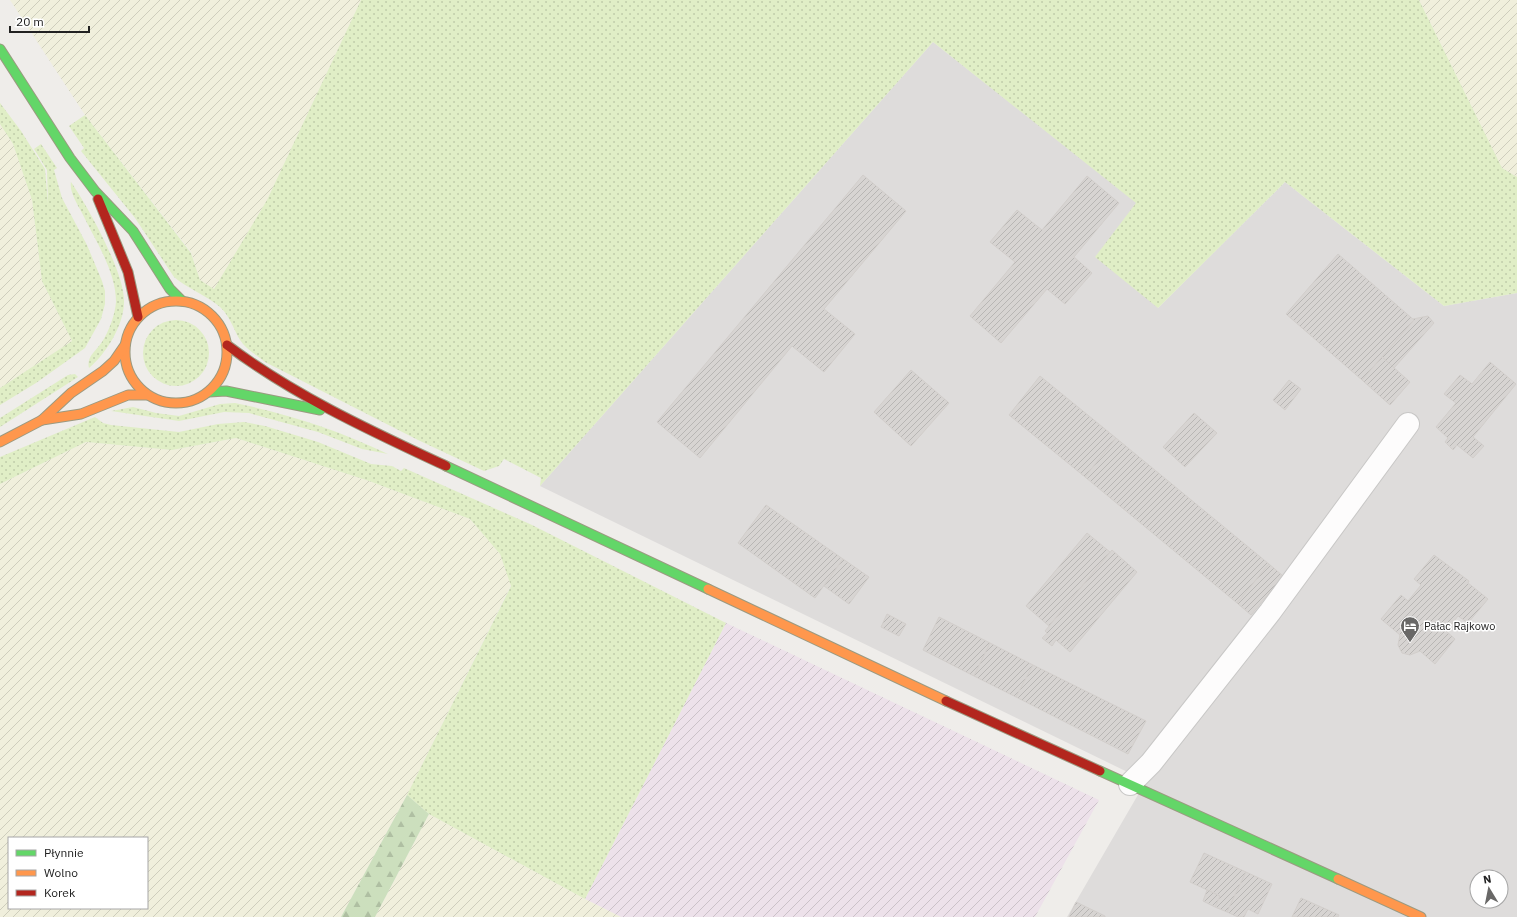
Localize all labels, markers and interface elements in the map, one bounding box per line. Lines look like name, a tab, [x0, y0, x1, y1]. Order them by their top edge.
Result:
scale bar	[10, 8, 89, 34]
text: 20 m	[16, 14, 44, 29]
hotel icon: Pałac Rajkowo	[1399, 615, 1421, 643]
place label: Pałac Rajkowo	[1424, 619, 1495, 633]
legend	[8, 837, 148, 909]
text: Płynnie	[44, 845, 84, 860]
text: Wolno	[44, 865, 78, 880]
north arrow	[1469, 869, 1509, 909]
text: N	[1482, 872, 1492, 887]
text: Korek	[44, 885, 76, 900]

